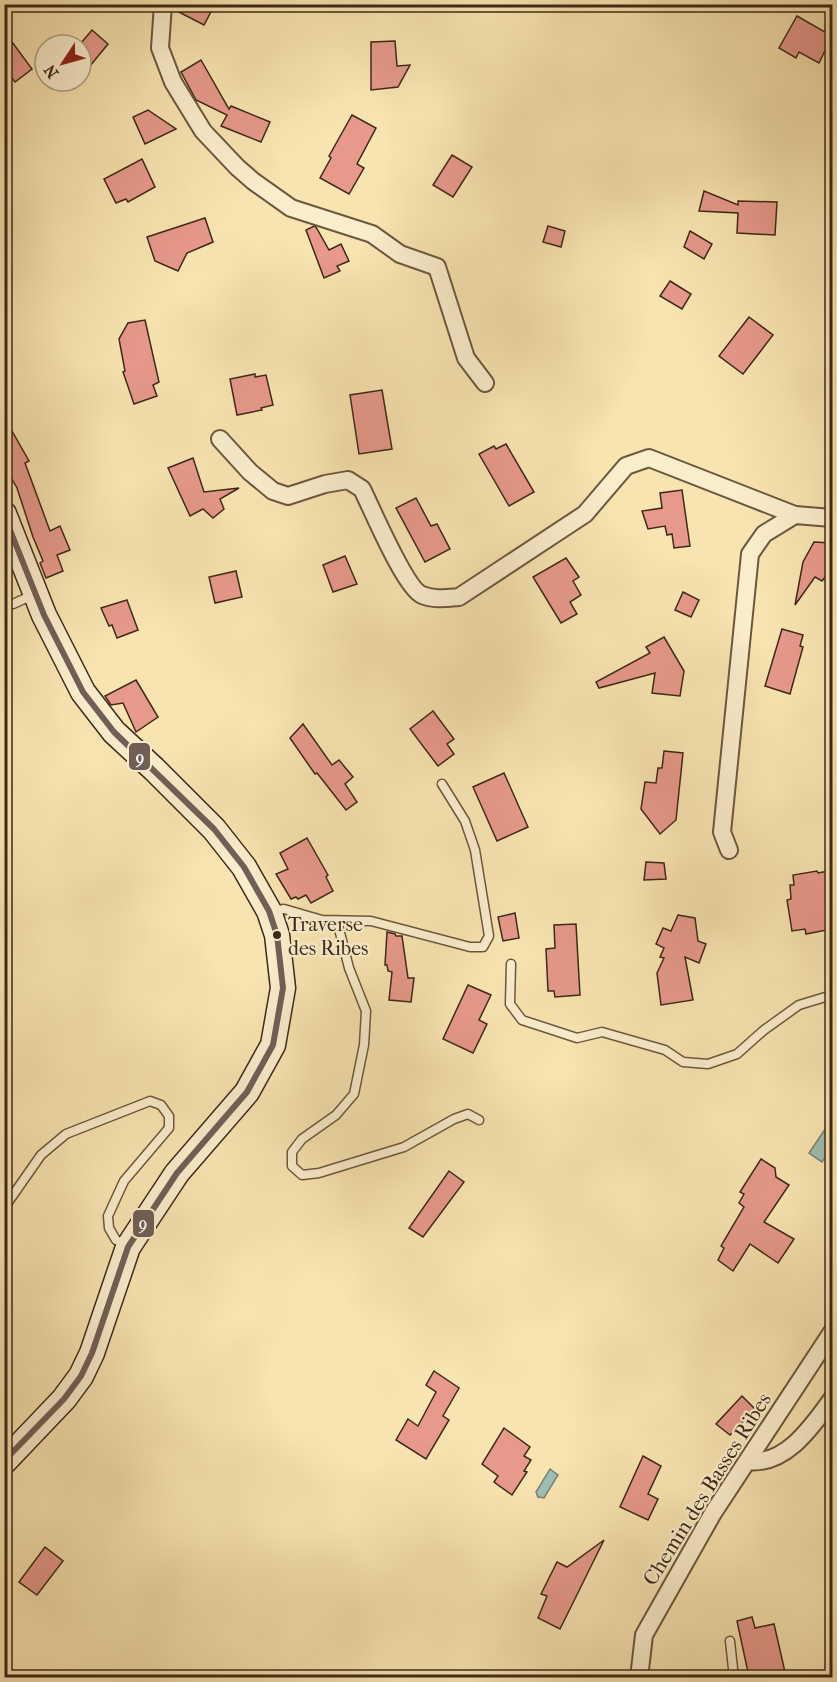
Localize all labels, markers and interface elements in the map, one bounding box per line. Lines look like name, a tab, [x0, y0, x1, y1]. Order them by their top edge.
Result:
north arrow	[33, 33, 93, 93]
text: N	[40, 60, 63, 82]
line badge: 9	[128, 742, 151, 771]
text: 9	[135, 748, 144, 768]
place label: Traverse des Ribes	[288, 913, 368, 960]
marker: Traverse des Ribes	[271, 929, 283, 941]
line badge: 9	[132, 1209, 155, 1238]
text: 9	[138, 1214, 147, 1234]
street label: Chemin des Basses Ribes	[638, 1388, 776, 1590]

